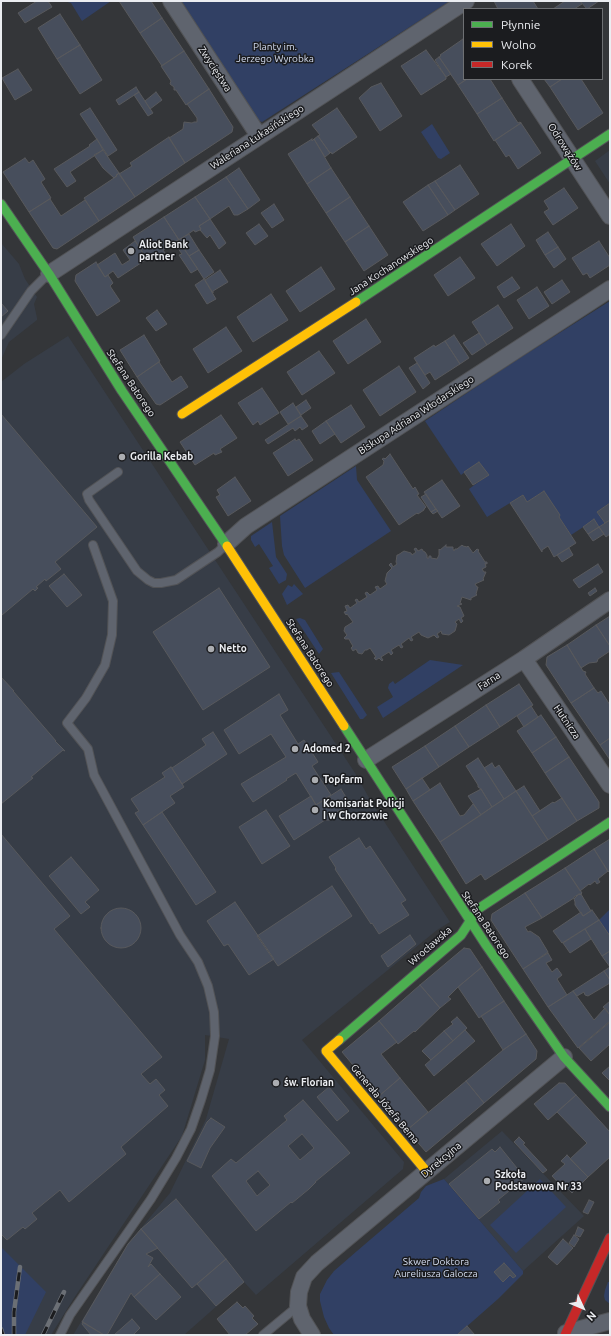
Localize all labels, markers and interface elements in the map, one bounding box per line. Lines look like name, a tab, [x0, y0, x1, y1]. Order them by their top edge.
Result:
legend	[463, 8, 603, 80]
text: Płynnie	[501, 18, 540, 31]
text: Wolno	[501, 38, 536, 51]
park label: Planty im. Jerzego Wyrobka	[236, 41, 314, 64]
street label: Zwycięstwa	[196, 44, 234, 94]
text: Korek	[501, 58, 532, 71]
street label: Waleriana Łukasińskiego	[208, 102, 306, 172]
street label: Odrowążów	[545, 121, 585, 173]
street label: Jana Kochanowskiego	[346, 234, 436, 298]
place label: Aliot Bank partner	[139, 239, 188, 262]
marker: Aliot Bank partner	[126, 246, 136, 256]
street label: Stefana Batorego	[104, 347, 158, 419]
street label: Biskupa Adriana Włodarskiego	[356, 373, 476, 457]
place label: Gorilla Kebab	[130, 451, 193, 463]
marker: Gorilla Kebab	[117, 452, 127, 462]
street label: Stefana Batorego	[283, 617, 337, 689]
place label: Netto	[219, 643, 247, 655]
marker: Netto	[206, 644, 216, 654]
street label: Farna	[475, 669, 503, 693]
street label: Hutnicza	[551, 702, 583, 742]
place label: Adomed 2	[303, 743, 350, 755]
marker: Adomed 2	[290, 744, 300, 754]
place label: Topfarm	[323, 774, 363, 786]
marker: Topfarm	[310, 775, 320, 785]
place label: Komisariat Policji I w Chorzowie	[323, 798, 404, 822]
marker: Komisariat Policji I w Chorzowie	[310, 805, 320, 815]
street label: Stefana Batorego	[459, 889, 513, 961]
street label: Wrocławska	[406, 924, 454, 968]
street label: Generała Józefa Bema	[348, 1062, 422, 1146]
place label: św. Florian	[284, 1077, 334, 1089]
marker: św. Florian	[271, 1078, 281, 1088]
street label: Dyrekcyjna	[418, 1140, 464, 1180]
place label: Szkoła Podstawowa Nr 33	[495, 1169, 582, 1192]
marker: Szkoła Podstawowa Nr 33	[482, 1176, 492, 1186]
park label: Skwer Doktora Aureliusza Galocza	[394, 1256, 478, 1280]
north arrow	[563, 1288, 603, 1328]
text: N	[584, 1309, 599, 1323]

